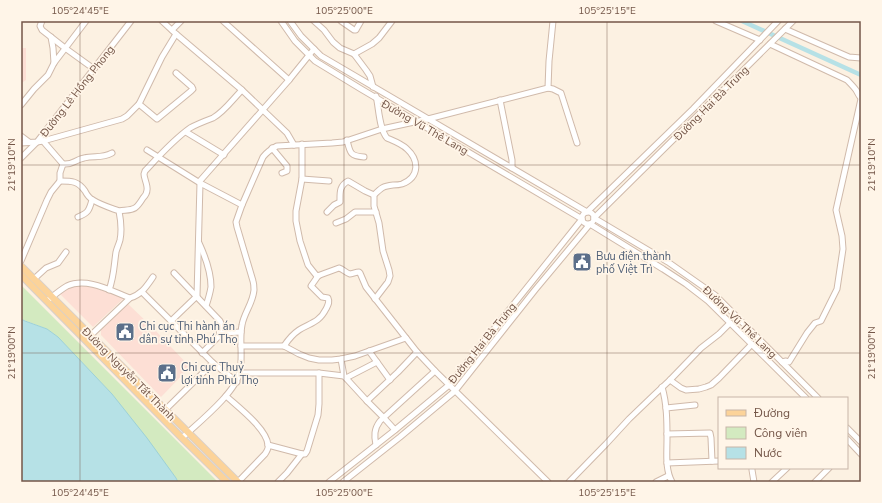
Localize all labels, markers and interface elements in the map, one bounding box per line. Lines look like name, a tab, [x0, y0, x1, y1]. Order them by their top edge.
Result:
text: 105°24'45"E	[51, 4, 109, 18]
text: 105°25'00"E	[315, 4, 373, 18]
text: 105°25'15"E	[578, 4, 636, 18]
street label: Đường Lê Hồng Phong	[36, 42, 118, 141]
street label: Đường Hai Bà Trưng	[670, 63, 752, 145]
street label: Đường Vũ Thê Lang	[378, 96, 471, 158]
text: 21°19'10"N	[5, 138, 19, 192]
text: 21°19'10"N	[865, 138, 879, 192]
place label: Bưu điện thành phố Việt Trì	[596, 249, 671, 277]
public building icon: Bưu điện thành phố Việt Trì	[571, 251, 593, 273]
street label: Đường Vũ Thê Lang	[698, 282, 780, 362]
street label: Đường Hai Bà Trưng	[444, 300, 520, 388]
place label: Chi cục Thi hành án dân sự tỉnh Phú Thọ	[139, 319, 238, 347]
public building icon: Chi cục Thi hành án dân sự tỉnh Phú Thọ	[114, 321, 136, 343]
street label: Đường Nguyễn Tất Thành	[78, 324, 179, 424]
text: 21°19'00"N	[5, 326, 19, 380]
text: 21°19'00"N	[865, 326, 879, 380]
place label: Chi cục Thuỷ lợi tỉnh Phú Thọ	[181, 360, 259, 388]
public building icon: Chi cục Thuỷ lợi tỉnh Phú Thọ	[156, 362, 178, 384]
legend	[718, 397, 848, 469]
text: Đường	[753, 405, 790, 421]
text: Công viên	[754, 425, 807, 441]
text: Nước	[754, 445, 782, 461]
text: 105°24'45"E	[51, 486, 109, 500]
text: 105°25'00"E	[315, 486, 373, 500]
text: 105°25'15"E	[578, 486, 636, 500]

